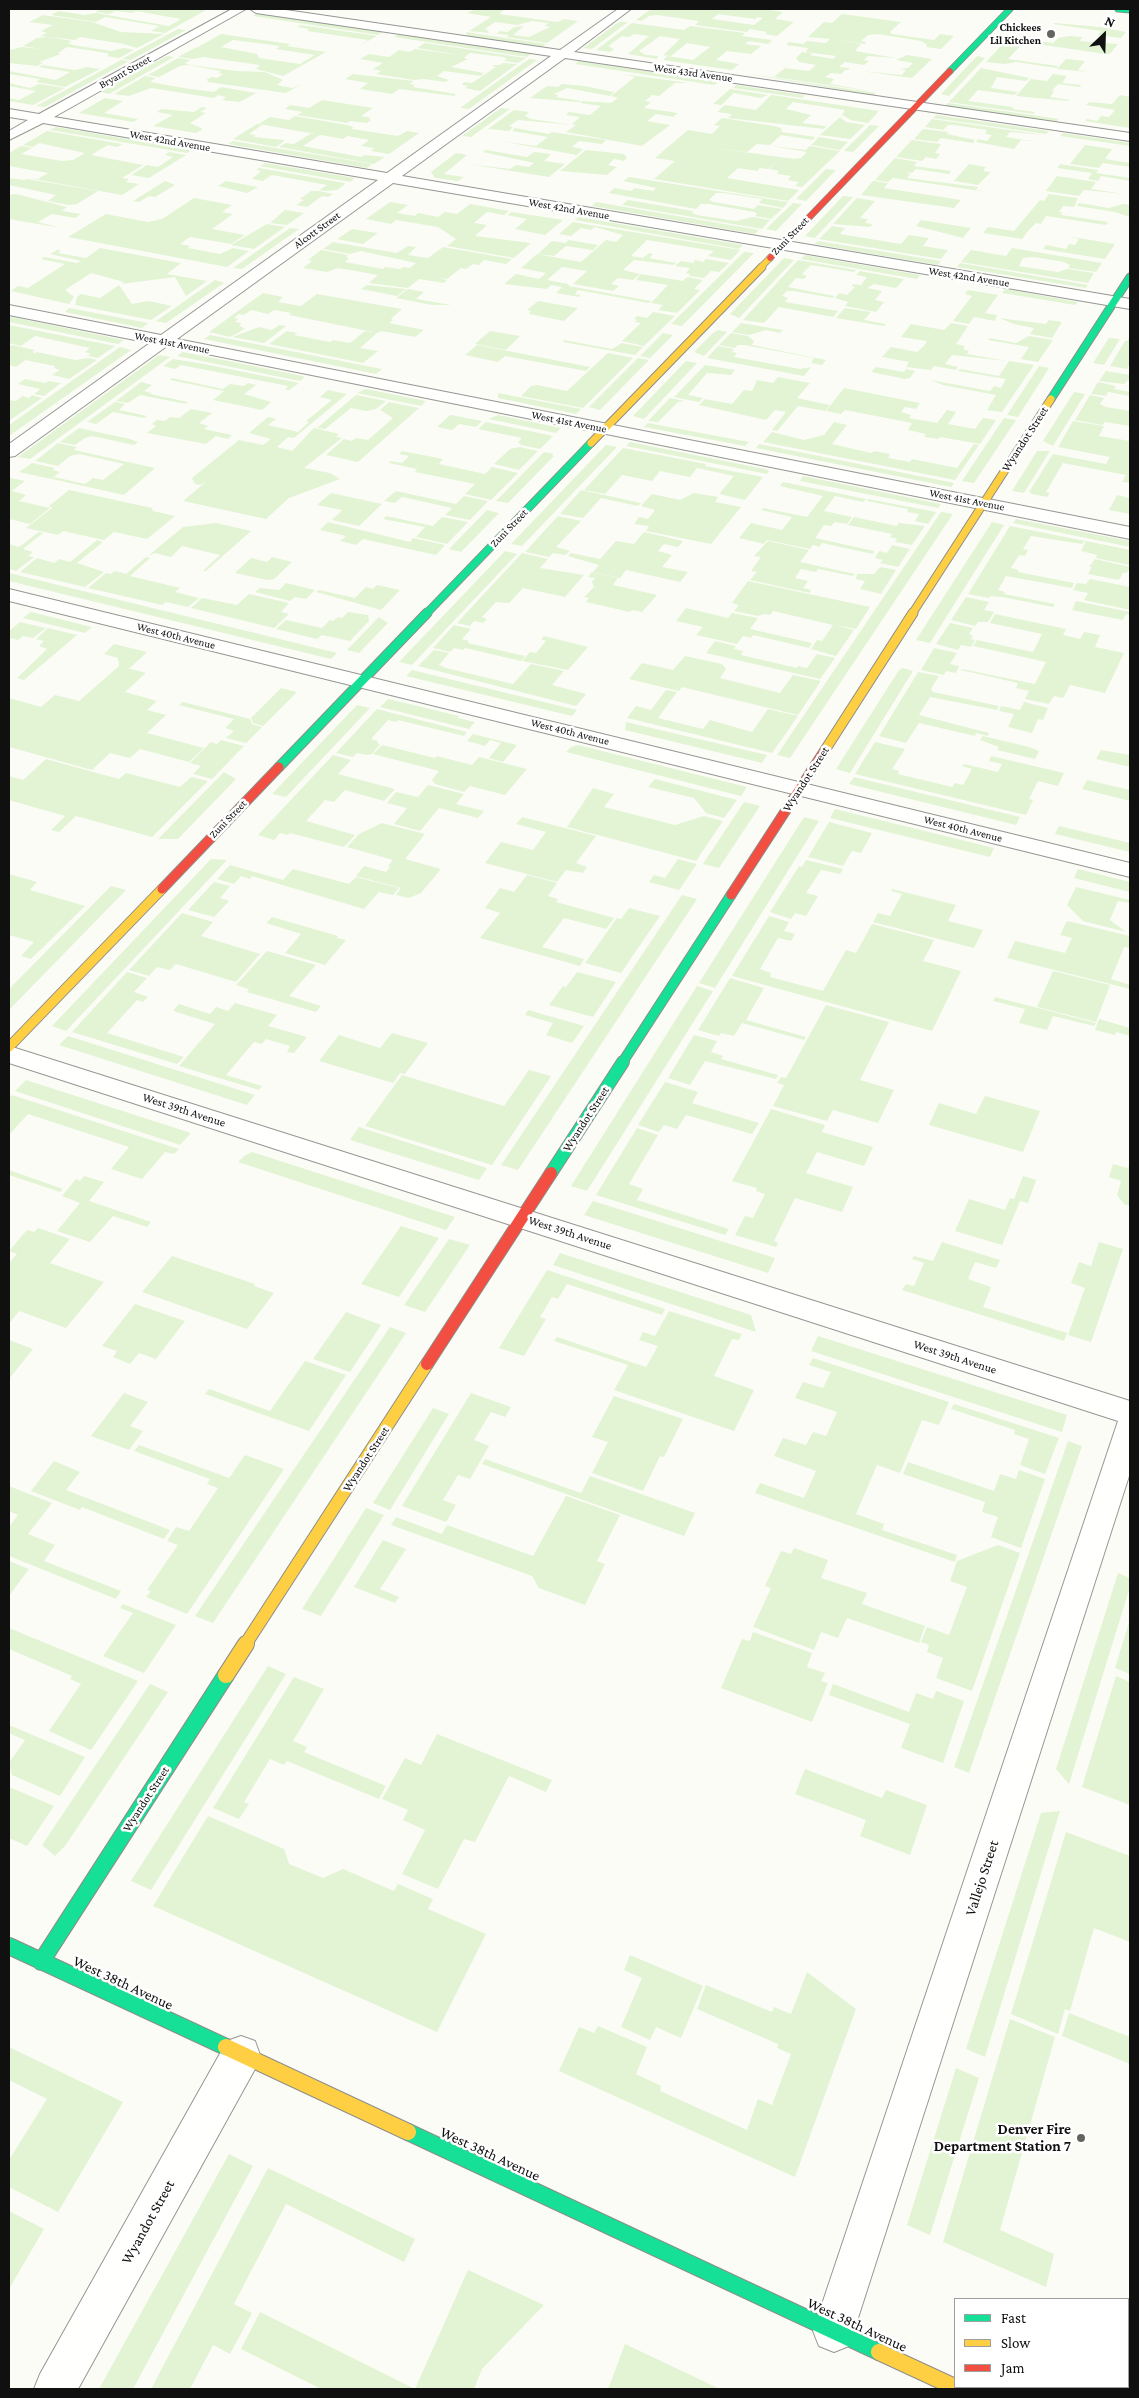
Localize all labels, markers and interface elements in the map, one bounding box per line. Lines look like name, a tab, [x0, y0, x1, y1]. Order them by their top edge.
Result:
north arrow	[1079, 10, 1129, 60]
text: N	[1102, 12, 1118, 31]
place label: Chickees Lil Kitchen	[990, 21, 1041, 47]
marker: Chickees Lil Kitchen	[1045, 28, 1057, 40]
street label: Bryant Street	[97, 52, 153, 92]
street label: West 43rd Avenue	[653, 61, 733, 85]
street label: West 42nd Avenue	[129, 127, 211, 155]
street label: West 42nd Avenue	[528, 195, 610, 223]
street label: Alcott Street	[291, 209, 343, 251]
street label: Zuni Street	[769, 214, 811, 258]
street label: West 42nd Avenue	[928, 264, 1010, 290]
street label: West 41st Avenue	[133, 329, 211, 357]
street label: Wyandot Street	[999, 404, 1051, 474]
street label: West 41st Avenue	[530, 408, 608, 436]
street label: West 41st Avenue	[928, 486, 1006, 514]
street label: Zuni Street	[488, 506, 530, 550]
street label: West 40th Avenue	[135, 620, 217, 652]
street label: West 40th Avenue	[529, 716, 611, 748]
street label: Wyandot Street	[780, 744, 832, 814]
street label: Zuni Street	[207, 797, 249, 841]
street label: West 40th Avenue	[922, 813, 1004, 845]
street label: Wyandot Street	[560, 1084, 612, 1154]
street label: West 39th Avenue	[141, 1090, 227, 1130]
street label: West 39th Avenue	[527, 1213, 613, 1253]
street label: West 39th Avenue	[912, 1337, 998, 1377]
street label: Wyandot Street	[340, 1424, 392, 1494]
street label: Wyandot Street	[120, 1764, 172, 1834]
street label: Vallejo Street	[961, 1838, 1003, 1918]
street label: West 38th Avenue	[70, 1952, 176, 2014]
place label: Denver Fire Department Station 7	[934, 2120, 1071, 2155]
street label: West 38th Avenue	[437, 2123, 543, 2185]
marker: Denver Fire Department Station 7	[1075, 2132, 1087, 2144]
street label: Wyandot Street	[117, 2177, 179, 2267]
street label: West 38th Avenue	[804, 2294, 910, 2356]
legend	[954, 2298, 1129, 2388]
text: Fast	[1001, 2310, 1026, 2326]
text: Slow	[1001, 2335, 1030, 2351]
text: Jam	[1001, 2360, 1024, 2376]

